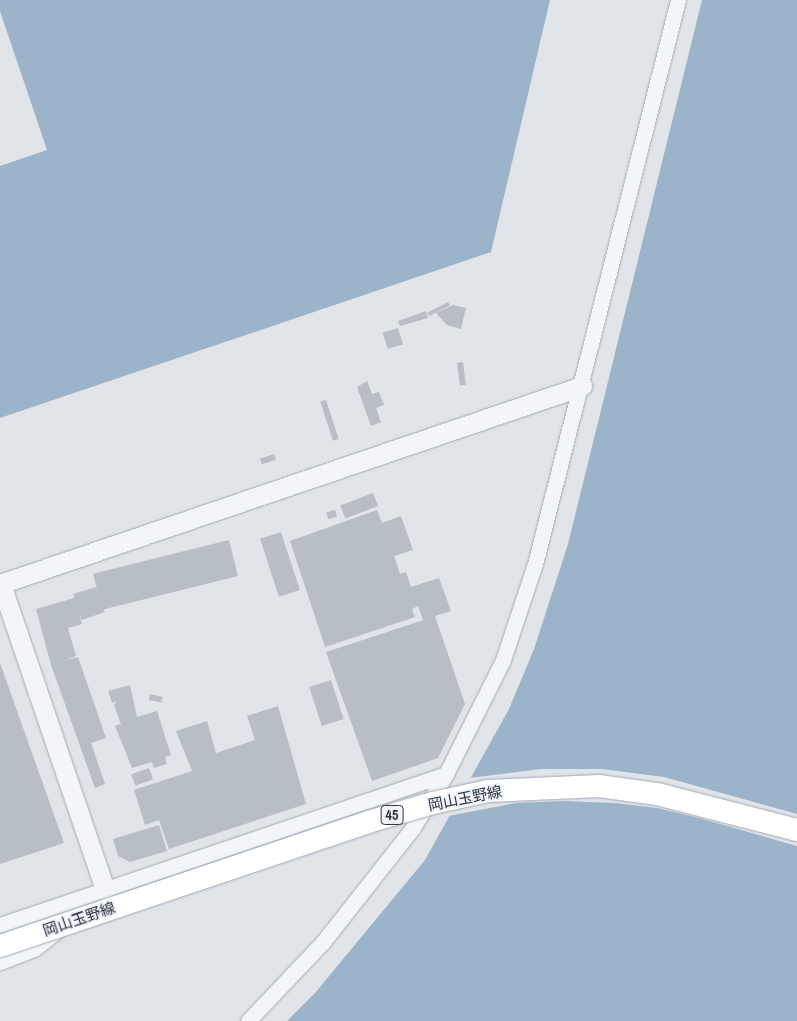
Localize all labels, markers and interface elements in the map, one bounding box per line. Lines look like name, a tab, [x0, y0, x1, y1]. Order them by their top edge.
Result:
street label: 岡山玉野線	[426, 782, 504, 814]
road number: 45	[380, 804, 404, 826]
street label: 岡山玉野線	[41, 898, 117, 940]

